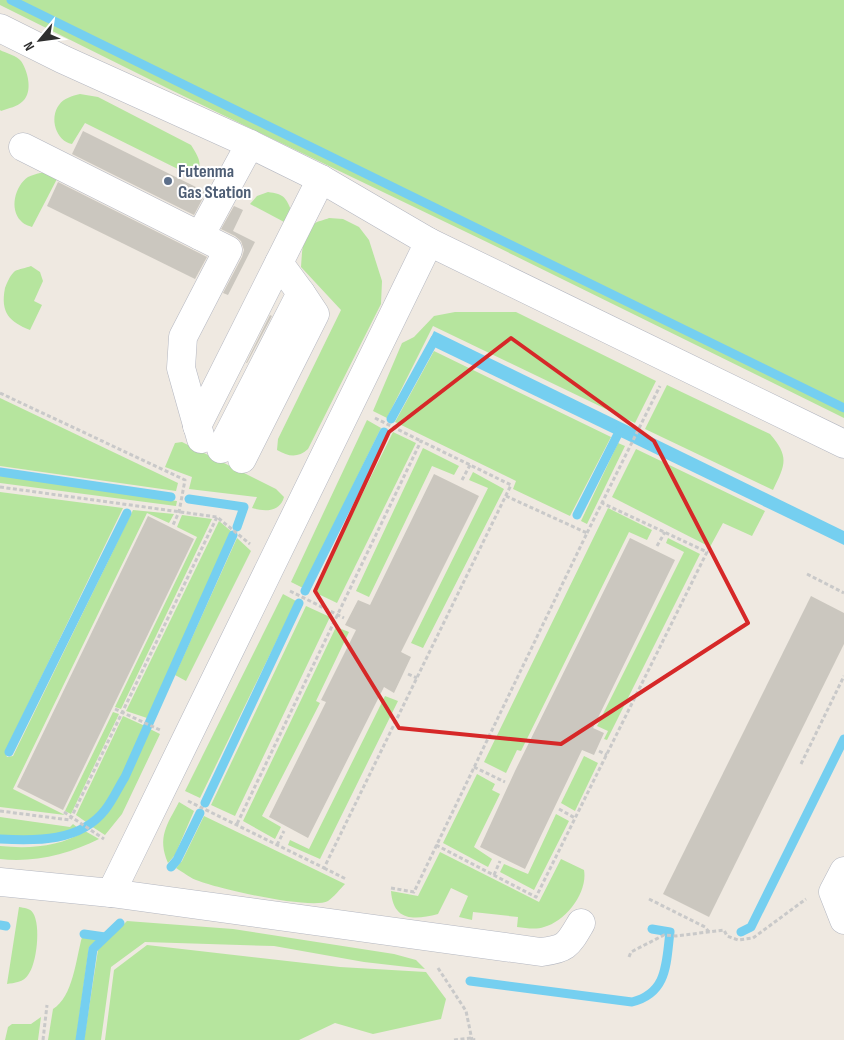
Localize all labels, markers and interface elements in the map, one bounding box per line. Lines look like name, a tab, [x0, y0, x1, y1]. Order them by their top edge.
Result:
north arrow	[15, 15, 65, 65]
text: N	[20, 39, 38, 53]
place label: Futenma Gas Station	[178, 161, 251, 203]
marker: Futenma Gas Station	[162, 175, 174, 187]

